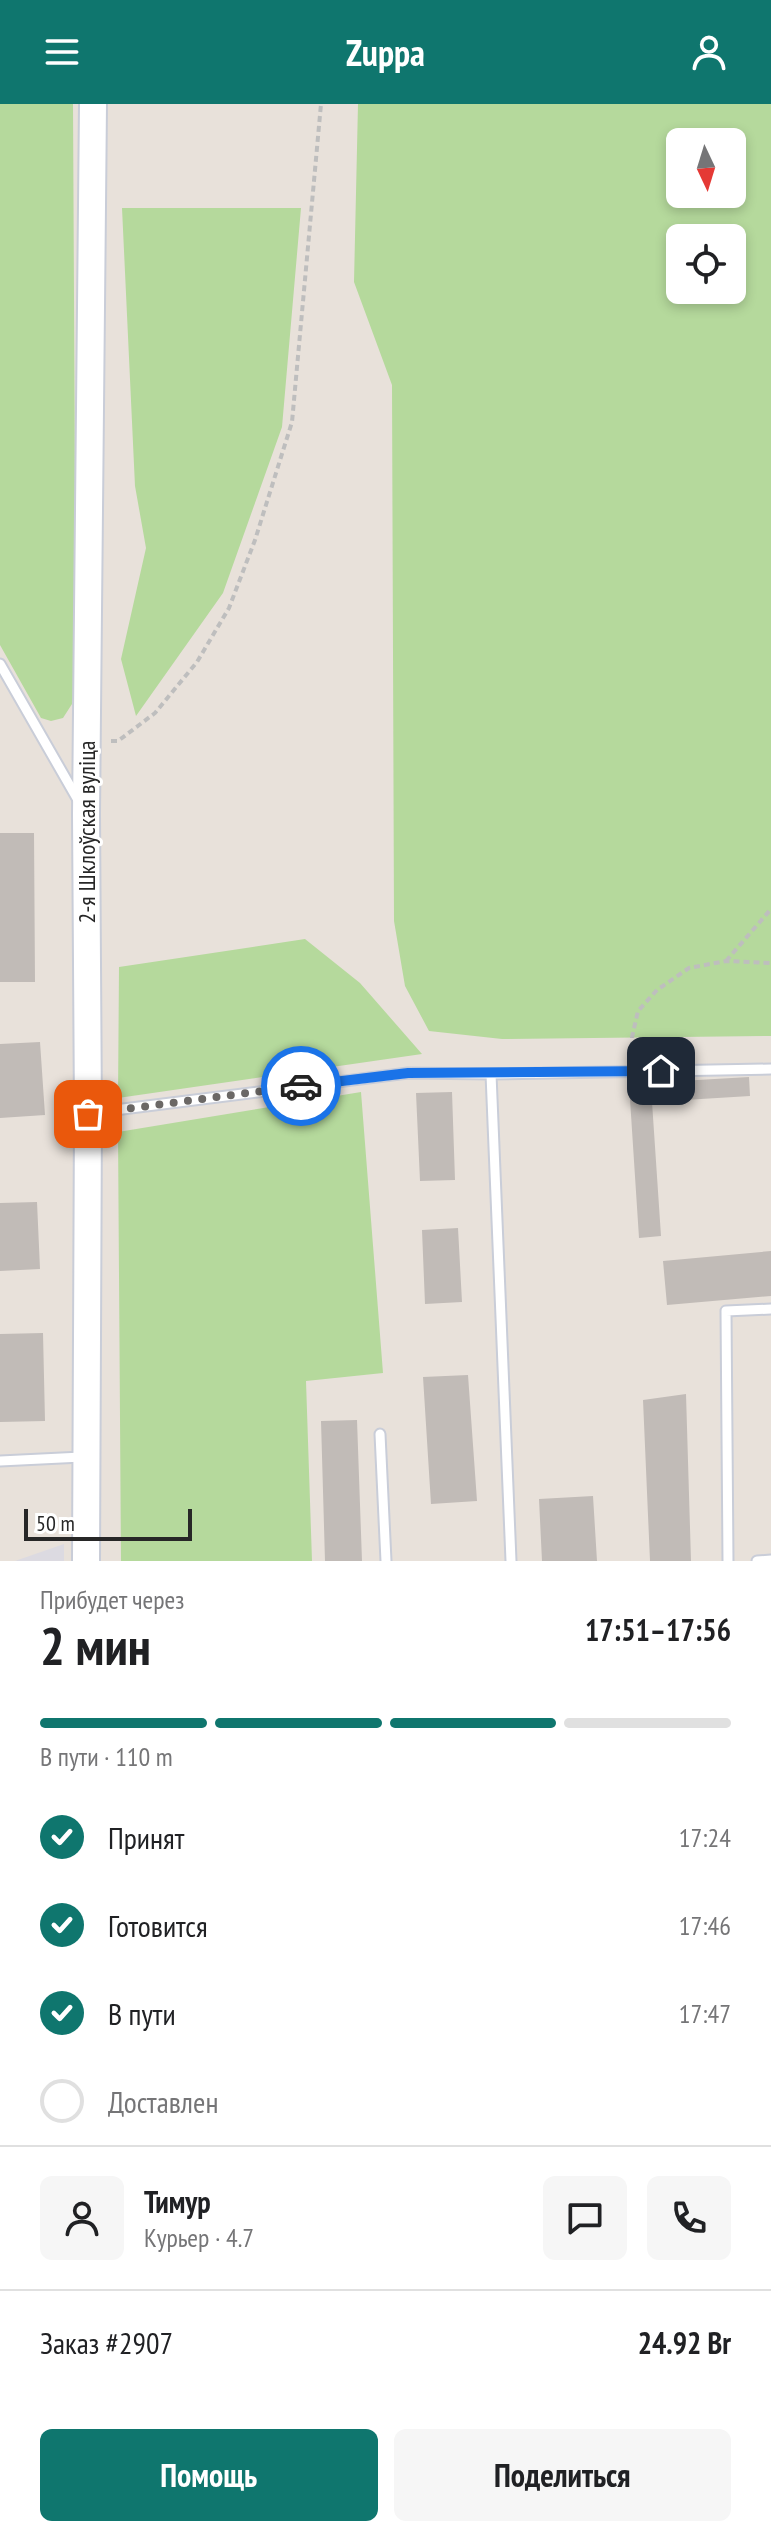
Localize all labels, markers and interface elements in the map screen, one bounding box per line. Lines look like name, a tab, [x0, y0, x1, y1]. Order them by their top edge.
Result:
text: Zuppa	[346, 29, 425, 76]
icon: menu	[40, 30, 84, 74]
icon: person	[687, 30, 731, 74]
north arrow	[666, 128, 746, 208]
map controls	[666, 128, 746, 304]
button: locate	[666, 224, 746, 304]
street label: 2-я Шклоўская вуліца	[71, 741, 102, 923]
pin	[627, 1037, 695, 1105]
courier	[261, 1046, 341, 1126]
icon: home	[639, 1049, 683, 1093]
icon: car	[279, 1064, 323, 1108]
pin	[54, 1080, 122, 1148]
icon: bag	[66, 1092, 110, 1136]
scale bar	[24, 1505, 192, 1541]
text: 50 m	[36, 1509, 75, 1537]
text: Прибудет через	[40, 1583, 184, 1616]
text: 17:51–17:56	[585, 1610, 731, 1649]
text: 2 мин	[40, 1612, 151, 1679]
text: В пути · 110 m	[40, 1740, 173, 1773]
icon: check	[40, 1815, 84, 1859]
text: Принят	[108, 1818, 184, 1857]
text: 17:24	[679, 1821, 731, 1854]
icon: check	[40, 1903, 84, 1947]
text: Готовится	[108, 1906, 208, 1945]
text: 17:46	[679, 1909, 731, 1942]
icon: check	[40, 1991, 84, 2035]
text: В пути	[108, 1994, 176, 2033]
text: 17:47	[679, 1997, 731, 2030]
text: Доставлен	[108, 2082, 218, 2121]
button: person	[40, 2176, 124, 2260]
button: chat	[543, 2176, 627, 2260]
button: phone	[647, 2176, 731, 2260]
text: Тимур	[144, 2182, 211, 2221]
text: Курьер · 4.7	[144, 2221, 254, 2254]
text: Заказ #2907	[40, 2323, 173, 2362]
text: 24.92 Br	[638, 2323, 731, 2362]
button: Помощь	[40, 2429, 378, 2521]
button: Поделиться	[394, 2429, 731, 2521]

